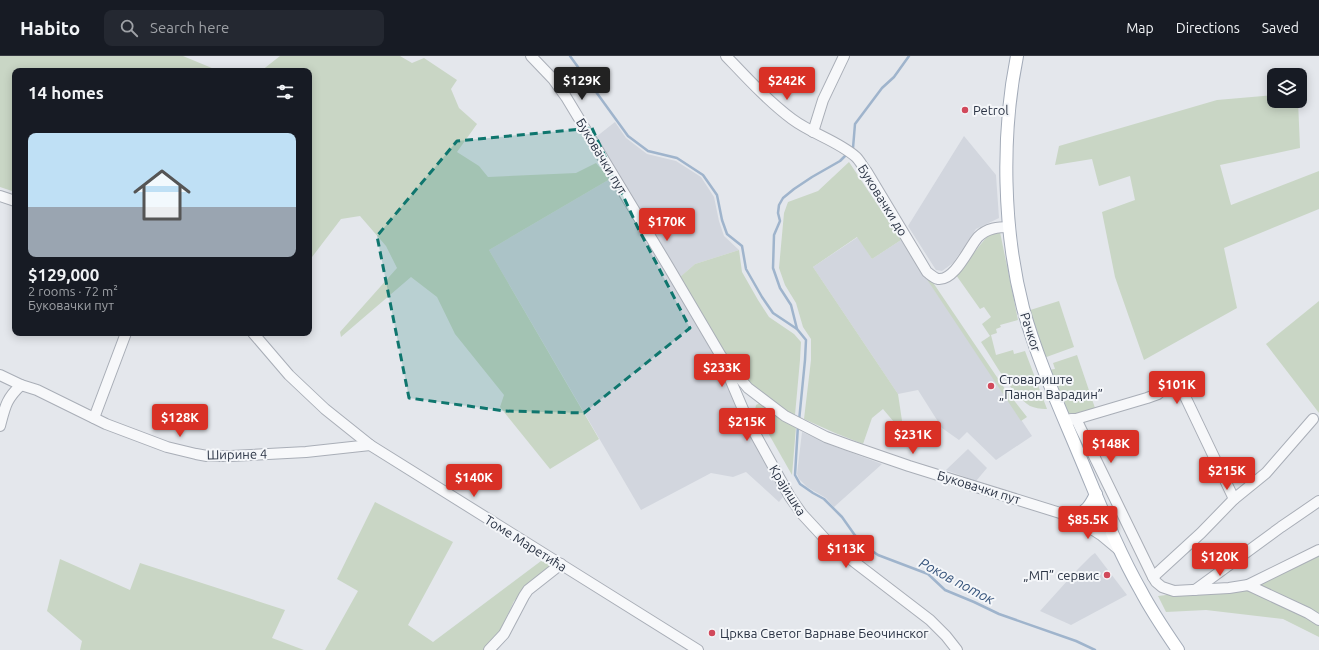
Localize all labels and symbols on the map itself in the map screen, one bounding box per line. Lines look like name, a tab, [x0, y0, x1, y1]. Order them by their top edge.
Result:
pin: $129K	[554, 67, 610, 101]
pin: $242K	[759, 67, 815, 101]
place label: Petrol	[973, 103, 1009, 117]
marker: Petrol	[960, 105, 970, 115]
street label: Буковачки пут	[574, 115, 630, 197]
street label: Буковачки до	[855, 162, 911, 238]
pin: $170K	[639, 208, 695, 242]
street label: Рачког	[1018, 311, 1044, 354]
pin: $233K	[694, 354, 750, 388]
pin: $101K	[1149, 371, 1205, 405]
place label: Стовариште „Панон Варадин”	[999, 372, 1103, 401]
marker: Стовариште „Панон Варадин”	[986, 381, 996, 391]
pin: $128K	[152, 404, 208, 438]
pin: $215K	[719, 408, 775, 442]
pin: $231K	[885, 421, 941, 455]
pin: $148K	[1083, 430, 1139, 464]
street label: Ширине 4	[207, 446, 267, 462]
pin: $215K	[1199, 457, 1255, 491]
street label: Крајишка	[767, 462, 809, 518]
pin: $140K	[446, 464, 502, 498]
street label: Буковачки пут	[936, 468, 1022, 506]
pin: $85.5K	[1055, 506, 1121, 540]
street label: Томе Маретића	[482, 512, 570, 574]
pin: $113K	[818, 535, 874, 569]
pin: $120K	[1192, 543, 1248, 577]
water label: Роков поток	[917, 554, 998, 608]
place label: „МП” сервис	[1023, 568, 1099, 582]
marker: „МП” сервис	[1102, 570, 1112, 580]
place label: Црква Светог Варнаве Беочинског	[720, 626, 929, 640]
marker: Црква Светог Варнаве Беочинског	[707, 628, 717, 638]

